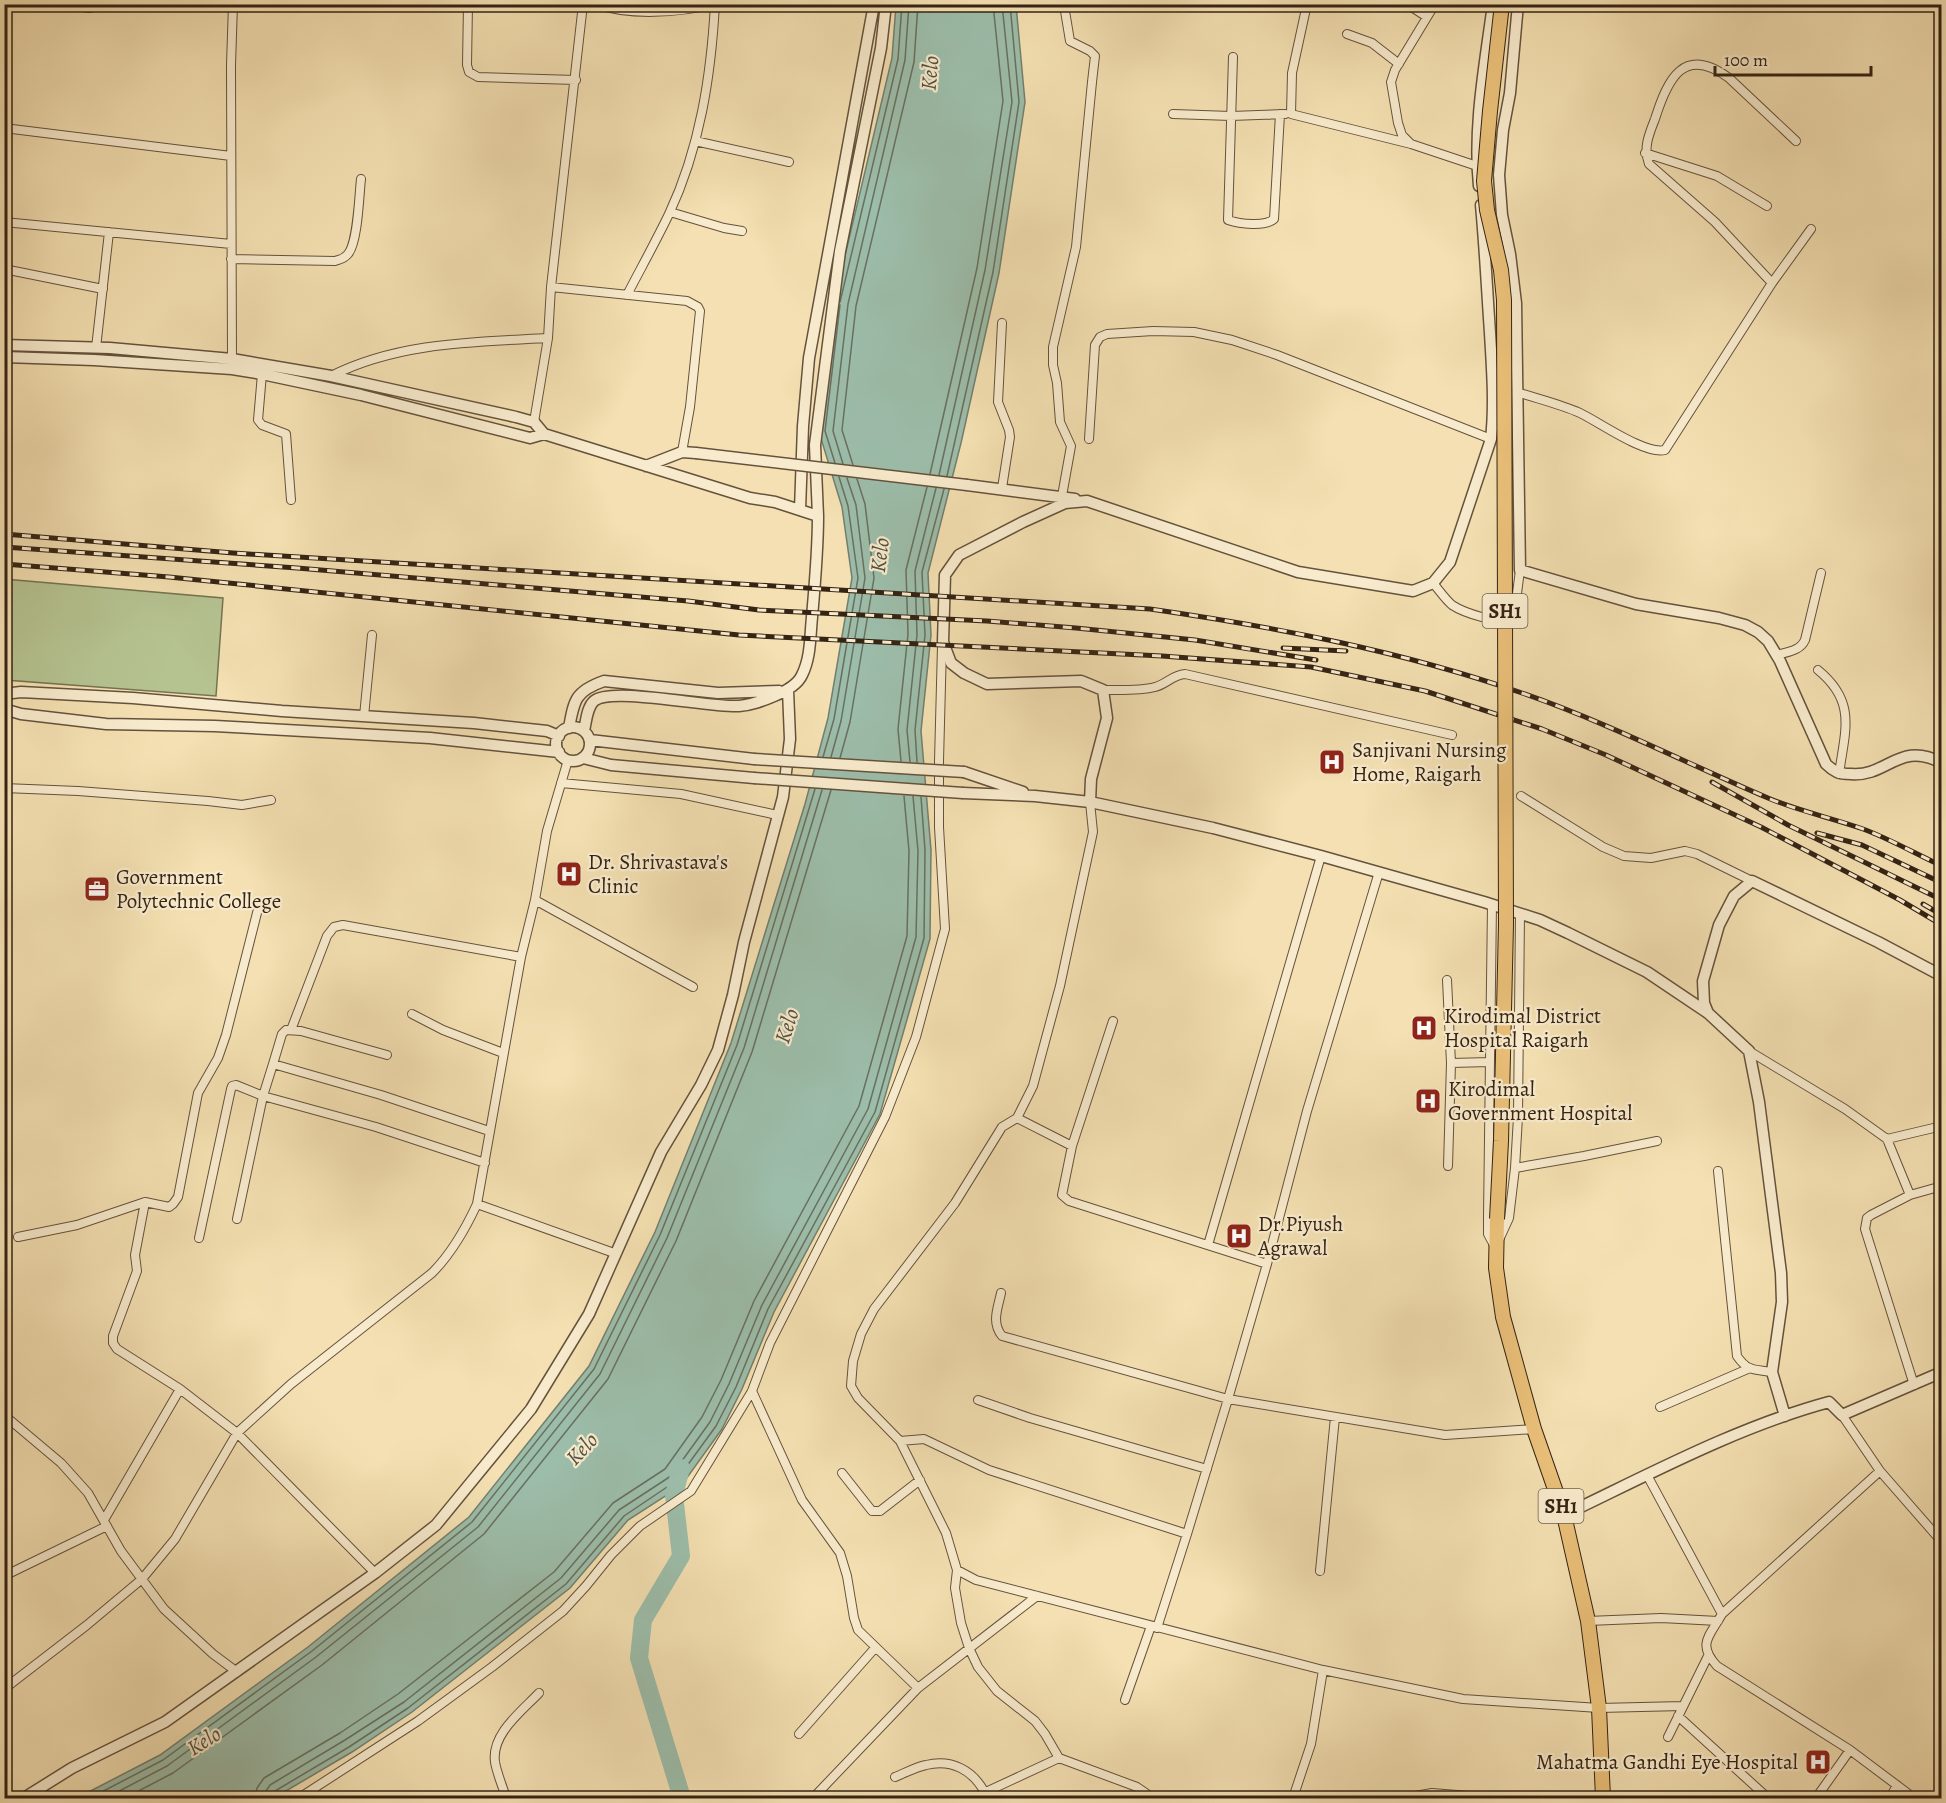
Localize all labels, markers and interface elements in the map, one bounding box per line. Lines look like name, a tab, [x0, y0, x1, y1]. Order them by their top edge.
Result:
scale bar	[1715, 39, 1871, 77]
text: 100 m	[1724, 48, 1768, 72]
water label: Kelo	[914, 54, 946, 92]
water label: Kelo	[863, 536, 897, 574]
road number: SH1	[1482, 594, 1528, 628]
place label: Sanjivani Nursing Home, Raigarh	[1352, 736, 1507, 788]
hospital icon: Sanjivani Nursing Home, Raigarh	[1317, 747, 1347, 777]
place label: Dr. Shrivastava's Clinic	[588, 848, 728, 900]
hospital icon: Dr. Shrivastava's Clinic	[554, 859, 584, 889]
place label: Government Polytechnic College	[116, 863, 281, 915]
office icon: Government Polytechnic College	[82, 874, 112, 904]
place label: Kirodimal District Hospital Raigarh	[1444, 1002, 1601, 1054]
water label: Kelo	[767, 1005, 807, 1047]
hospital icon: Kirodimal District Hospital Raigarh	[1409, 1013, 1439, 1043]
place label: Kirodimal Government Hospital	[1448, 1075, 1632, 1127]
hospital icon: Kirodimal Government Hospital	[1413, 1086, 1443, 1116]
place label: Dr.Piyush Agrawal	[1257, 1210, 1343, 1262]
hospital icon: Dr.Piyush Agrawal	[1224, 1221, 1254, 1251]
water label: Kelo	[559, 1426, 605, 1472]
road number: SH1	[1538, 1489, 1584, 1523]
water label: Kelo	[181, 1719, 227, 1763]
hospital icon: Mahatma Gandhi Eye Hospital	[1803, 1747, 1833, 1777]
place label: Mahatma Gandhi Eye Hospital	[1536, 1748, 1798, 1776]

